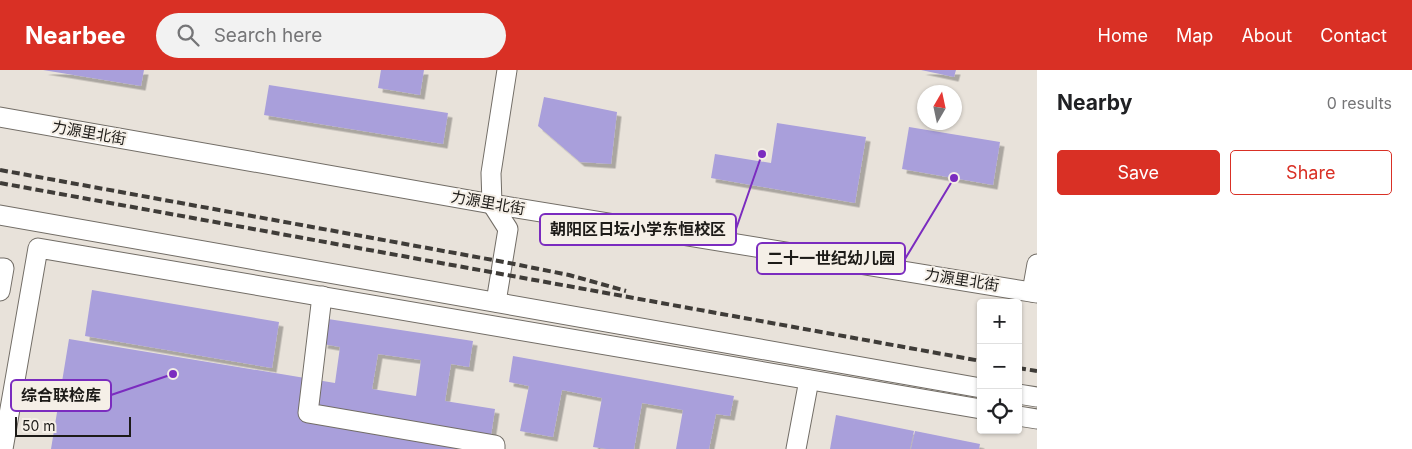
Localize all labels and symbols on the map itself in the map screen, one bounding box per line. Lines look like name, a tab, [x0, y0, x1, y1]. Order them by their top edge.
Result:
north arrow	[917, 85, 962, 130]
street label: 力源里北街	[50, 117, 128, 148]
street label: 力源里北街	[449, 187, 527, 218]
callout: 朝阳区日坛小学东恒校区	[540, 214, 736, 245]
text: 朝阳区日坛小学东恒校区	[550, 219, 726, 239]
callout: 二十一世纪幼儿园	[757, 243, 905, 274]
text: 二十一世纪幼儿园	[767, 248, 895, 268]
street label: 力源里北街	[924, 264, 1001, 295]
callout: 综合联检库	[11, 380, 111, 411]
text: 综合联检库	[21, 385, 101, 405]
scale bar	[15, 414, 131, 437]

